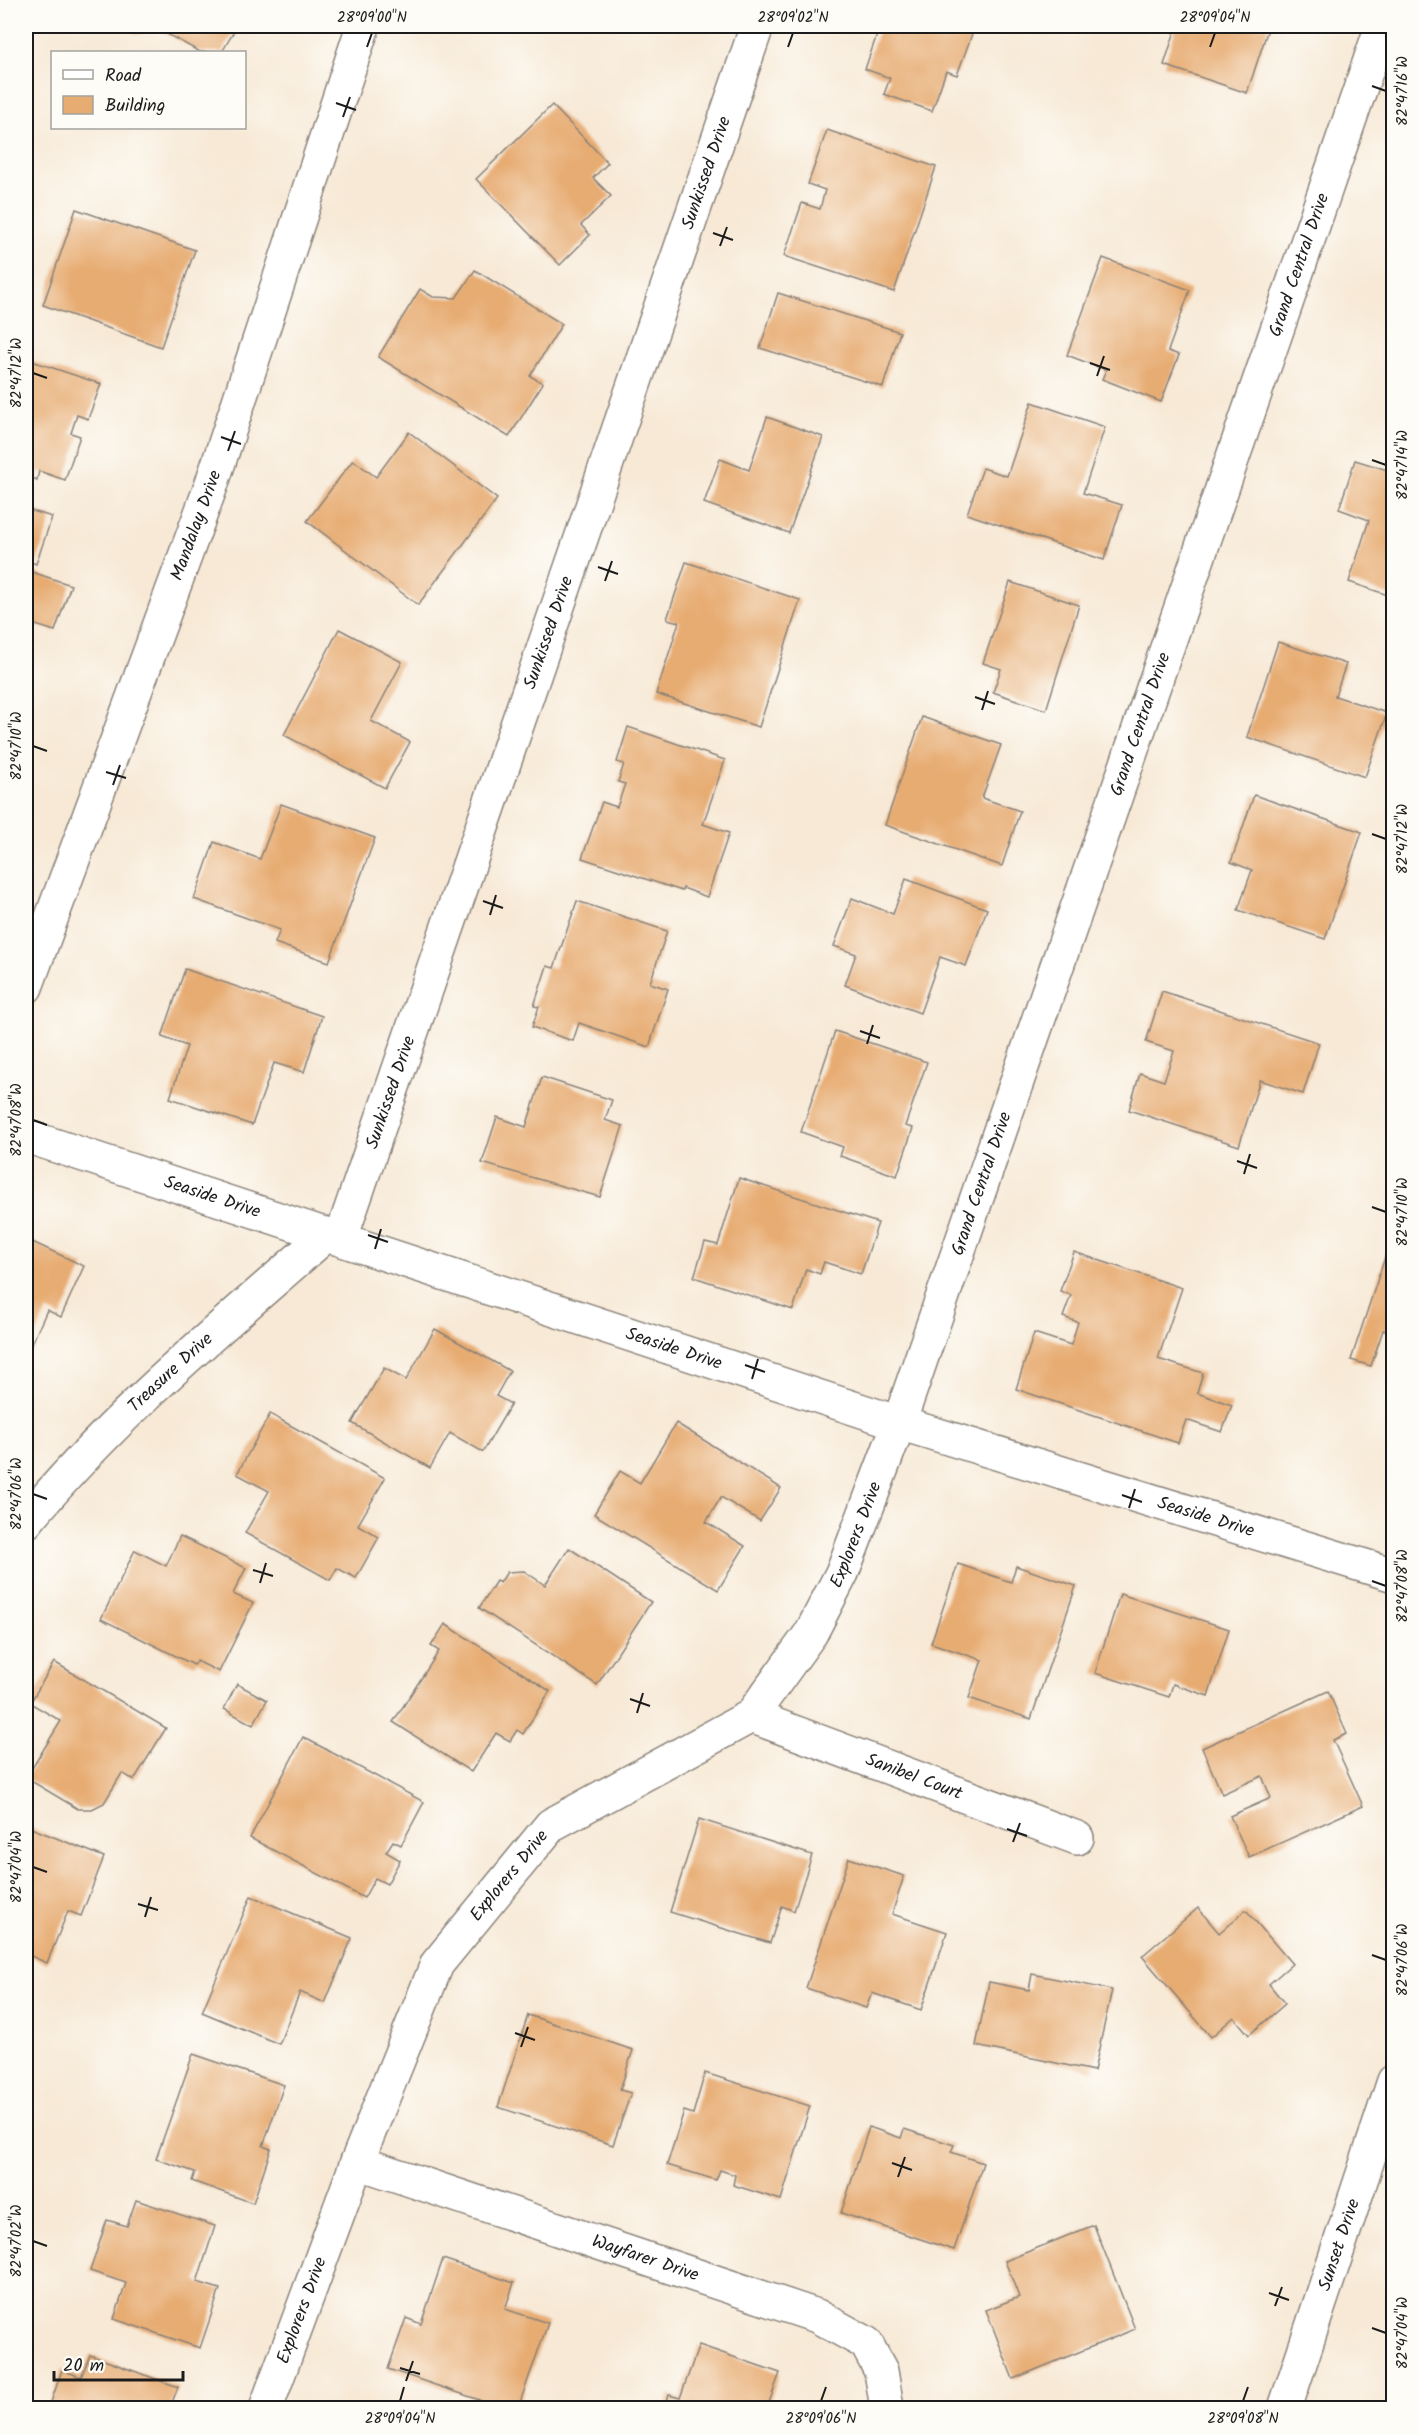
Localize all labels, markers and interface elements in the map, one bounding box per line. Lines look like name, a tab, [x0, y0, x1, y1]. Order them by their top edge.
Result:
text: 28°09'00"N	[337, 6, 407, 30]
text: 28°09'02"N	[757, 6, 829, 30]
text: 28°09'04"N	[1180, 6, 1250, 30]
legend	[51, 51, 246, 129]
text: 82°47'16"W	[1391, 56, 1415, 126]
text: Road	[105, 62, 142, 91]
text: Building	[105, 92, 165, 121]
street label: Sunkissed Drive	[674, 113, 739, 233]
street label: Grand Central Drive	[1261, 189, 1338, 341]
text: 82°47'12"W	[5, 338, 29, 408]
text: 82°47'14"W	[1391, 430, 1415, 500]
street label: Mandalay Drive	[163, 466, 230, 585]
street label: Sunkissed Drive	[516, 572, 582, 693]
street label: Grand Central Drive	[1102, 649, 1179, 800]
text: 82°47'10"W	[5, 711, 29, 781]
text: 82°47'12"W	[1391, 804, 1415, 874]
street label: Sunkissed Drive	[358, 1032, 424, 1153]
text: 82°47'08"W	[5, 1083, 29, 1157]
street label: Grand Central Drive	[943, 1108, 1020, 1260]
street label: Seaside Drive	[160, 1168, 264, 1227]
text: 82°47'10"W	[1391, 1177, 1415, 1247]
street label: Seaside Drive	[622, 1320, 726, 1378]
street label: Treasure Drive	[121, 1326, 220, 1420]
text: 82°47'06"W	[5, 1457, 29, 1530]
street label: Explorers Drive	[822, 1478, 890, 1593]
street label: Seaside Drive	[1154, 1489, 1258, 1546]
text: 82°47'08"W	[1391, 1549, 1415, 1623]
street label: Sanibel Court	[861, 1746, 968, 1809]
street label: Explorers Drive	[463, 1823, 556, 1928]
text: 82°47'04"W	[5, 1830, 29, 1903]
text: 82°47'06"W	[1391, 1923, 1415, 1996]
street label: Sunset Drive	[1311, 2195, 1368, 2295]
text: 82°47'02"W	[5, 2204, 29, 2278]
street label: Wayfarer Drive	[588, 2227, 703, 2290]
street label: Explorers Drive	[269, 2253, 335, 2368]
text: 82°47'04"W	[1391, 2296, 1415, 2369]
scale bar	[54, 2344, 183, 2382]
text: 20 m	[63, 2352, 104, 2381]
text: 28°09'04"N	[365, 2407, 435, 2431]
text: 28°09'06"N	[786, 2407, 856, 2431]
text: 28°09'08"N	[1207, 2407, 1279, 2431]

